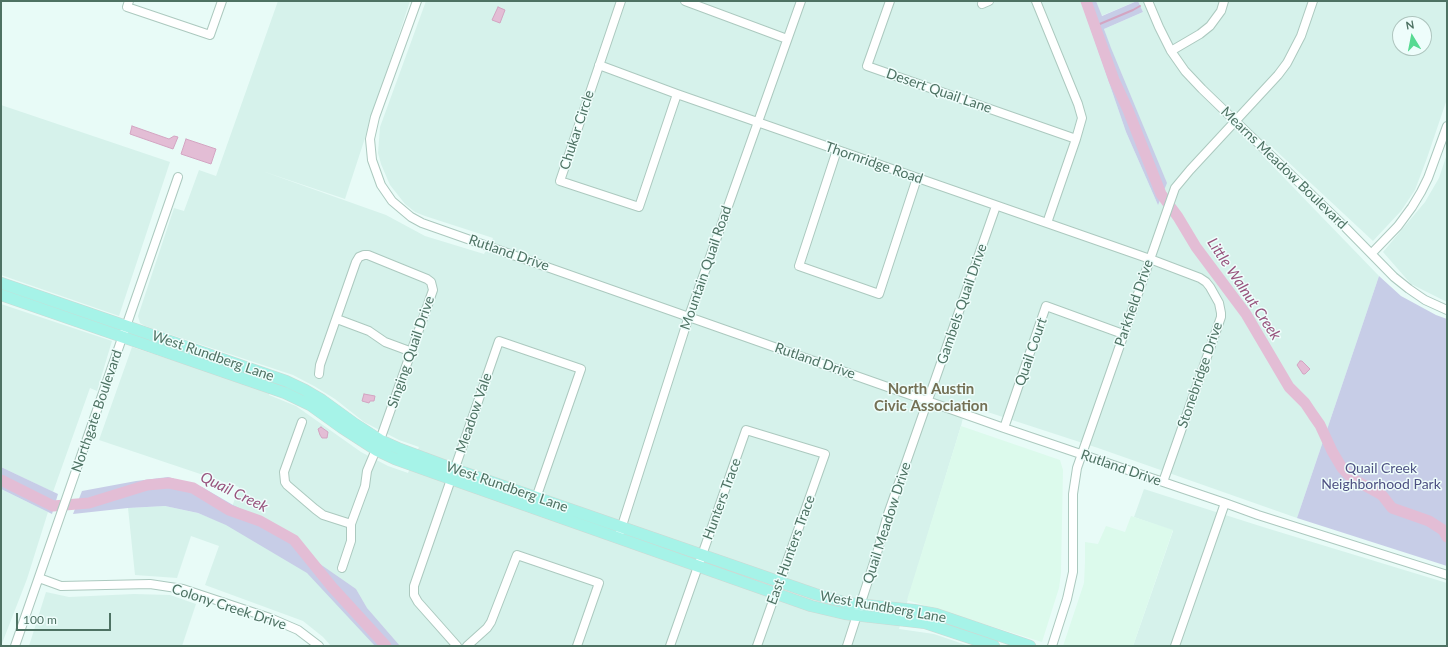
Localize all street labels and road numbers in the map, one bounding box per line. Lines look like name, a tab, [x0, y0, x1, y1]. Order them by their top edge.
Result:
street label: Desert Quail Lane	[884, 65, 994, 117]
street label: Chukar Circle	[556, 88, 598, 172]
street label: Mearns Meadow Boulevard	[1217, 103, 1351, 233]
street label: Thornridge Road	[823, 138, 925, 188]
street label: Mountain Quail Road	[677, 204, 735, 332]
street label: Rutland Drive	[466, 231, 552, 275]
street label: Gambels Quail Drive	[933, 242, 991, 366]
street label: Parkfield Drive	[1111, 257, 1157, 349]
street label: Singing Quail Drive	[384, 294, 438, 410]
street label: Quail Court	[1011, 316, 1051, 388]
street label: Stonebridge Drive	[1174, 320, 1226, 430]
street label: West Rundberg Lane	[150, 327, 276, 385]
street label: Rutland Drive	[772, 339, 858, 383]
street label: Northgate Boulevard	[68, 348, 126, 474]
street label: Meadow Vale	[452, 371, 496, 455]
street label: Rutland Drive	[1078, 446, 1164, 490]
street label: Hunters Trace	[699, 456, 745, 542]
street label: West Rundberg Lane	[444, 458, 570, 516]
street label: Quail Meadow Drive	[859, 460, 915, 586]
street label: East Hunters Trace	[763, 493, 819, 607]
street label: Colony Creek Drive	[169, 581, 289, 633]
street label: West Rundberg Lane	[818, 588, 948, 626]

